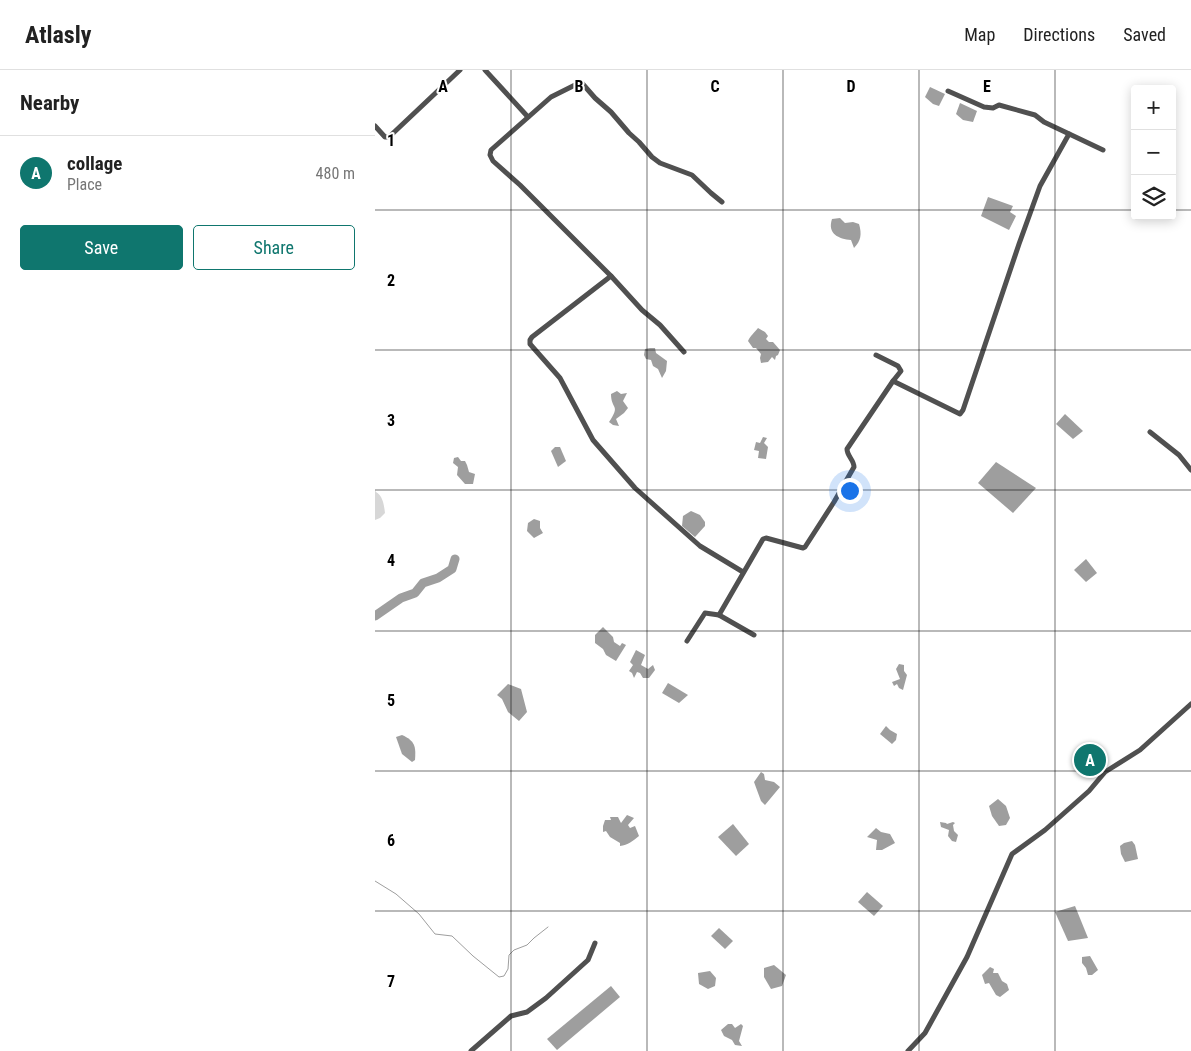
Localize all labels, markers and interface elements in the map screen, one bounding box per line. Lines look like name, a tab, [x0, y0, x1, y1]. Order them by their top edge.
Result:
text: Atlasly	[25, 21, 91, 49]
text: Map	[964, 24, 995, 45]
text: Directions	[1023, 24, 1095, 45]
text: Saved	[1123, 24, 1166, 45]
text: A	[438, 77, 448, 96]
text: B	[575, 77, 584, 96]
text: C	[710, 77, 720, 96]
text: D	[846, 77, 856, 96]
text: E	[983, 77, 991, 96]
map controls	[1131, 85, 1176, 220]
button: +	[1131, 85, 1176, 130]
text: Nearby	[20, 91, 79, 115]
button: −	[1131, 130, 1176, 175]
text: 1	[387, 131, 395, 150]
text: collage	[67, 152, 122, 175]
text: A	[31, 164, 41, 183]
text: 480 m	[316, 164, 355, 183]
text: Place	[67, 175, 102, 194]
button: layers	[1131, 175, 1176, 220]
button: Save	[20, 225, 183, 270]
button: Share	[193, 225, 355, 270]
text: 2	[387, 271, 395, 290]
text: 3	[387, 411, 395, 430]
your location	[837, 478, 863, 504]
text: 4	[387, 551, 395, 570]
text: 5	[387, 691, 395, 710]
pin: A	[1074, 741, 1106, 779]
text: 6	[387, 831, 395, 850]
text: 7	[387, 972, 395, 991]

